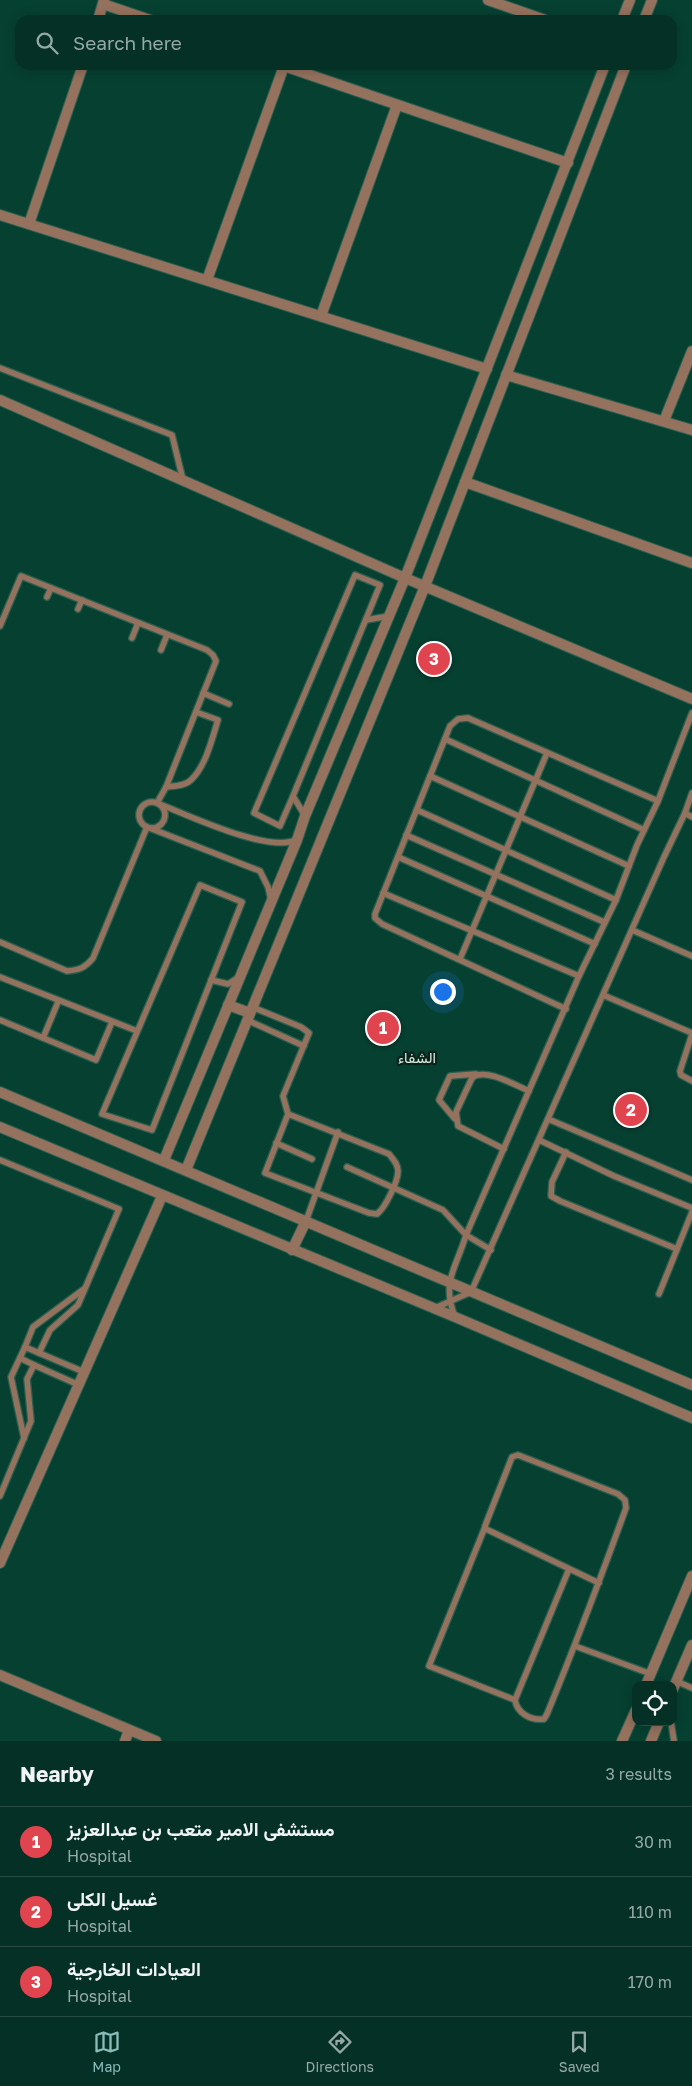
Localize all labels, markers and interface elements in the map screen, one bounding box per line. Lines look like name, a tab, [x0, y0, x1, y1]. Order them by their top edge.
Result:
search box	[15, 15, 677, 70]
icon: search	[33, 29, 61, 57]
text: Search here	[73, 31, 182, 54]
pin: 3	[418, 640, 450, 678]
your location	[430, 979, 456, 1005]
pin: 1	[367, 1009, 399, 1047]
district label: الشفاء	[398, 1048, 436, 1066]
pin: 2	[615, 1091, 647, 1129]
map controls	[632, 1681, 677, 1726]
button: locate	[632, 1681, 677, 1726]
text: Nearby	[20, 1761, 94, 1787]
text: 3 results	[605, 1764, 672, 1784]
text: مستشفى الامير متعب بن عبدالعزيز	[67, 1817, 335, 1840]
text: 1	[32, 1832, 40, 1852]
text: 30 m	[635, 1832, 672, 1852]
text: Hospital	[67, 1846, 132, 1866]
text: غسيل الكلى	[67, 1887, 157, 1910]
text: 2	[31, 1902, 41, 1922]
text: 110 m	[628, 1902, 672, 1922]
text: Hospital	[67, 1916, 132, 1936]
text: العيادات الخارجية	[67, 1957, 201, 1980]
text: 3	[31, 1972, 41, 1992]
text: 170 m	[628, 1972, 672, 1992]
text: Hospital	[67, 1986, 132, 2006]
tab: Map	[92, 2028, 121, 2075]
tab: Directions	[306, 2028, 374, 2075]
tab: Saved	[559, 2028, 600, 2075]

